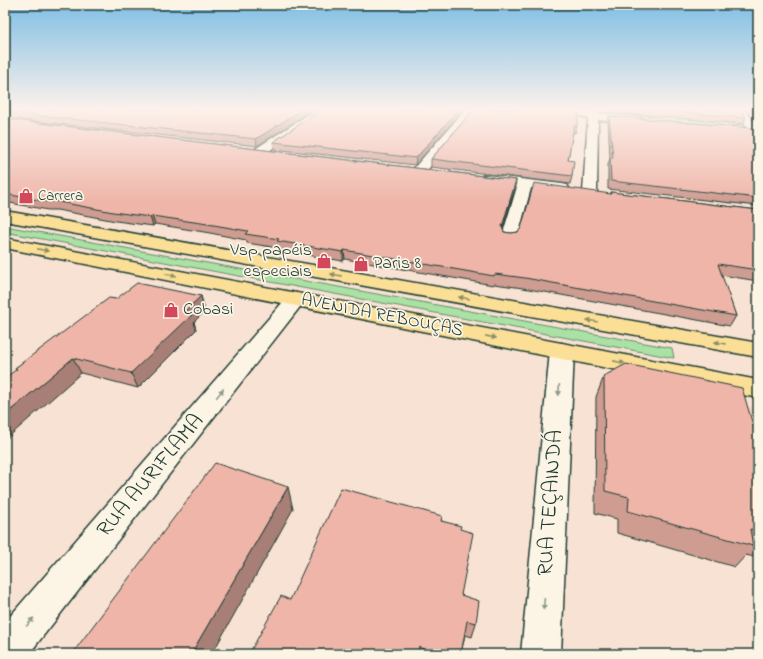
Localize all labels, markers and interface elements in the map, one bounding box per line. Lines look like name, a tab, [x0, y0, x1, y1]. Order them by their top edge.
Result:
place label: Carrera	[38, 185, 83, 207]
shop icon: Carrera	[17, 187, 35, 205]
place label: Vsp papéis especiais	[229, 238, 312, 285]
one-way arrow	[37, 248, 49, 254]
place label: Paris 8	[373, 251, 422, 277]
shop icon: Vsp papéis especiais	[315, 252, 333, 270]
shop icon: Paris 8	[352, 255, 370, 273]
one-way arrow	[165, 272, 177, 278]
one-way arrow	[329, 272, 342, 278]
street label: AVENIDA REBOUÇAS	[299, 288, 465, 344]
one-way arrow	[457, 295, 470, 301]
place label: Cobasi	[183, 297, 233, 323]
shop icon: Cobasi	[162, 301, 180, 319]
one-way arrow	[585, 317, 598, 323]
one-way arrow	[485, 335, 497, 341]
one-way arrow	[713, 340, 726, 346]
one-way arrow	[612, 359, 625, 365]
one-way arrow	[555, 384, 562, 396]
one-way arrow	[215, 387, 224, 398]
street label: RUA AURIFLAMA	[90, 407, 212, 545]
street label: RUA TEÇAINDÁ	[530, 429, 572, 577]
one-way arrow	[541, 598, 548, 610]
one-way arrow	[25, 617, 34, 628]

